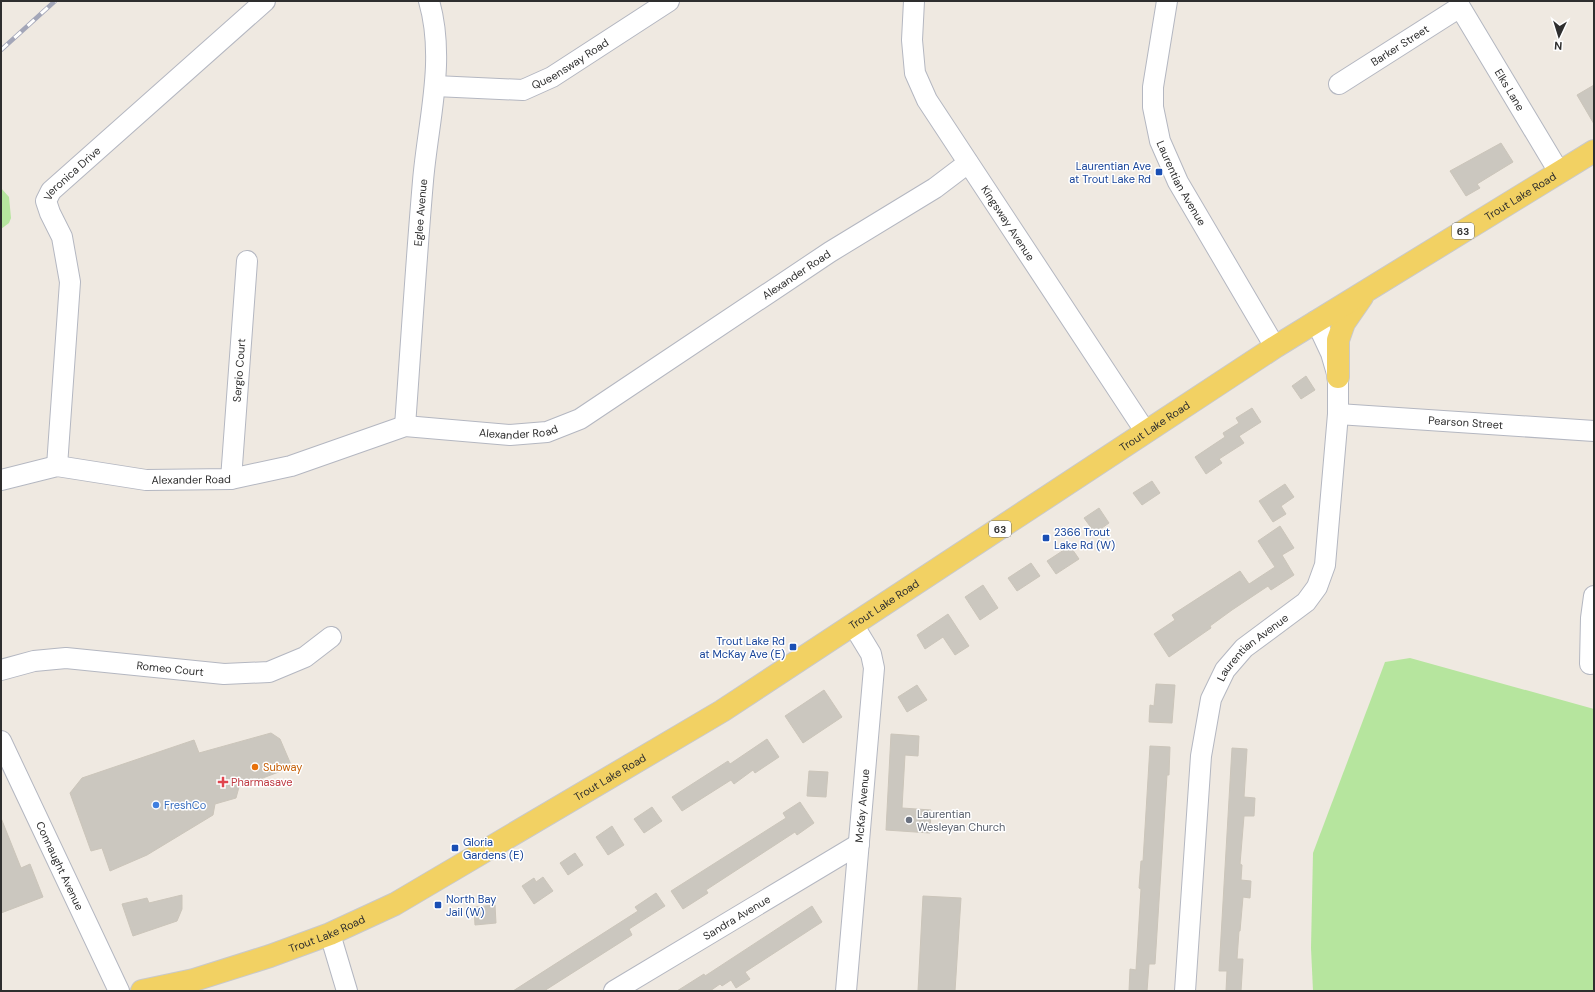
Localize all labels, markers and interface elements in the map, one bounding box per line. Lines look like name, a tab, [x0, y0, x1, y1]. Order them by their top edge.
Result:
north arrow	[1539, 16, 1579, 56]
street label: Barker Street	[1368, 22, 1431, 69]
street label: Queensway Road	[529, 35, 611, 92]
text: N	[1554, 39, 1563, 53]
street label: Elks Lane	[1492, 66, 1528, 113]
street label: Laurentian Avenue	[1154, 138, 1209, 228]
street label: Veronica Drive	[40, 143, 103, 203]
place label: Laurentian Ave at Trout Lake Rd	[1069, 159, 1151, 186]
marker: Laurentian Ave at Trout Lake Rd	[1154, 167, 1164, 177]
street label: Trout Lake Road	[1482, 169, 1559, 224]
street label: Eglee Avenue	[411, 178, 430, 247]
street label: Kingsway Avenue	[978, 183, 1038, 263]
road number: 63	[1452, 223, 1474, 239]
street label: Alexander Road	[759, 247, 833, 302]
street label: Sergio Court	[230, 338, 248, 403]
street label: Trout Lake Road	[1117, 398, 1193, 454]
street label: Pearson Street	[1428, 413, 1504, 432]
street label: Alexander Road	[478, 421, 560, 442]
street label: Alexander Road	[151, 472, 231, 487]
road number: 63	[989, 521, 1011, 537]
place label: 2366 Trout Lake Rd (W)	[1054, 525, 1115, 552]
marker: 2366 Trout Lake Rd (W)	[1041, 533, 1051, 543]
street label: Trout Lake Road	[846, 576, 922, 633]
street label: Laurentian Avenue	[1214, 611, 1291, 684]
place label: Trout Lake Rd at McKay Ave (E)	[699, 634, 785, 661]
marker: Trout Lake Rd at McKay Ave (E)	[788, 642, 798, 652]
street label: Romeo Court	[136, 658, 204, 679]
street label: Trout Lake Road	[571, 750, 649, 804]
place label: Subway	[263, 760, 303, 774]
marker: Subway	[250, 762, 260, 772]
street label: McKay Avenue	[852, 768, 872, 843]
place label: Pharmasave	[231, 775, 293, 789]
marker: Pharmasave	[218, 777, 228, 787]
place label: FreshCo	[164, 798, 206, 812]
marker: FreshCo	[151, 800, 161, 810]
place label: Laurentian Wesleyan Church	[917, 807, 1005, 834]
marker: Laurentian Wesleyan Church	[904, 815, 914, 825]
street label: Connaught Avenue	[33, 819, 87, 912]
place label: Gloria Gardens (E)	[463, 835, 524, 862]
marker: Gloria Gardens (E)	[450, 843, 460, 853]
place label: North Bay Jail (W)	[446, 892, 496, 919]
street label: Sandra Avenue	[700, 892, 773, 943]
marker: North Bay Jail (W)	[433, 900, 443, 910]
street label: Trout Lake Road	[287, 912, 367, 956]

